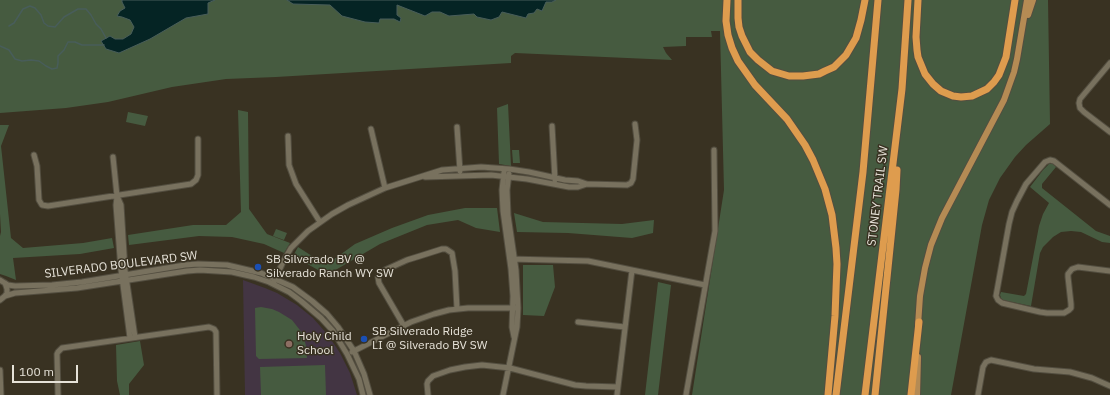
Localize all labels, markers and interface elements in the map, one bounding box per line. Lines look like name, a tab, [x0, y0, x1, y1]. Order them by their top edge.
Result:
street label: STONEY TRAIL SW	[865, 145, 891, 247]
street label: SILVERADO BOULEVARD SW	[44, 248, 198, 282]
place label: SB Silverado BV @ Silverado Ranch WY SW	[266, 253, 394, 281]
marker: SB Silverado BV @ Silverado Ranch WY SW	[253, 262, 263, 272]
place label: SB Silverado Ridge LI @ Silverado BV SW	[372, 325, 487, 353]
place label: Holy Child School	[297, 330, 352, 358]
marker: SB Silverado Ridge LI @ Silverado BV SW	[359, 334, 369, 344]
marker: Holy Child School	[284, 339, 294, 349]
scale bar	[14, 357, 80, 383]
text: 100 m	[19, 364, 54, 379]

